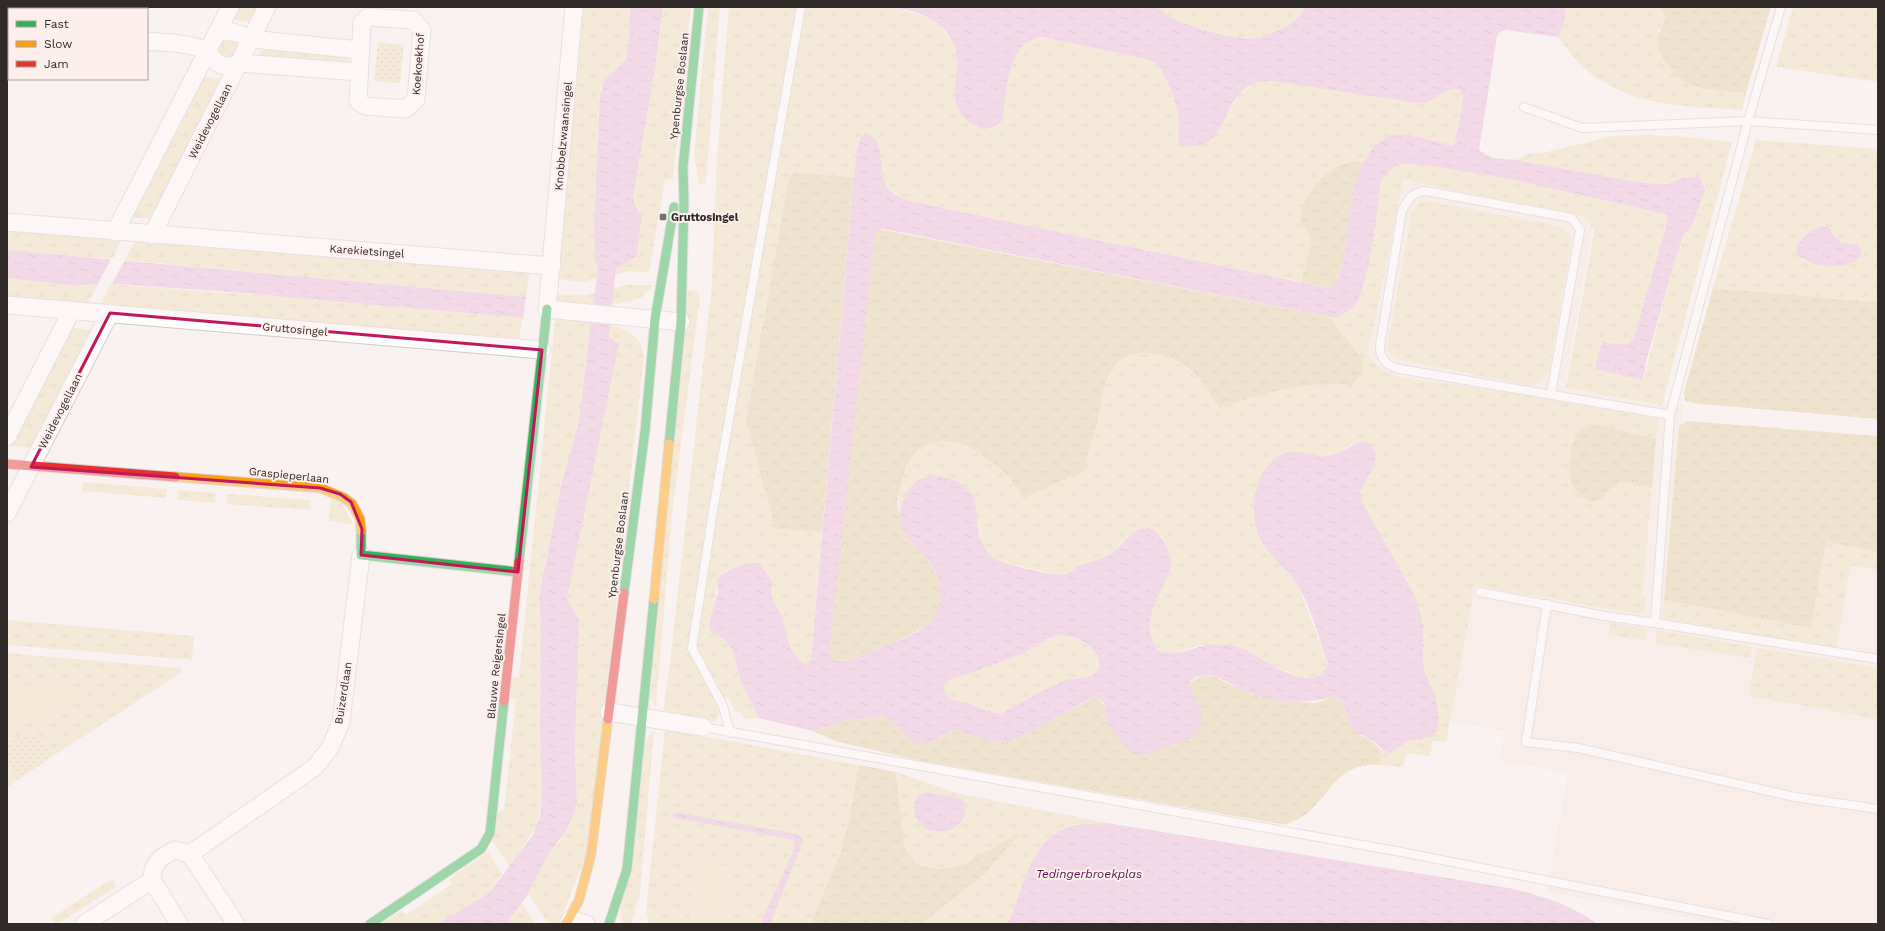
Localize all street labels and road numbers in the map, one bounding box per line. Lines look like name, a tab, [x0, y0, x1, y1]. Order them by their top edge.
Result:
street label: Koekoekhof	[410, 32, 427, 96]
street label: Ypenburgse Boslaan	[667, 32, 692, 140]
street label: Knobbelzwaansingel	[552, 80, 575, 191]
street label: Weidevogellaan	[186, 81, 235, 161]
street label: Karekietsingel	[329, 242, 405, 261]
street label: Gruttosingel	[262, 320, 329, 339]
street label: Weidevogellaan	[36, 371, 85, 451]
street label: Graspieperlaan	[248, 465, 330, 486]
street label: Ypenburgse Boslaan	[605, 491, 632, 599]
street label: Blauwe Reigersingel	[484, 612, 509, 720]
street label: Buizerdlaan	[332, 661, 355, 725]

